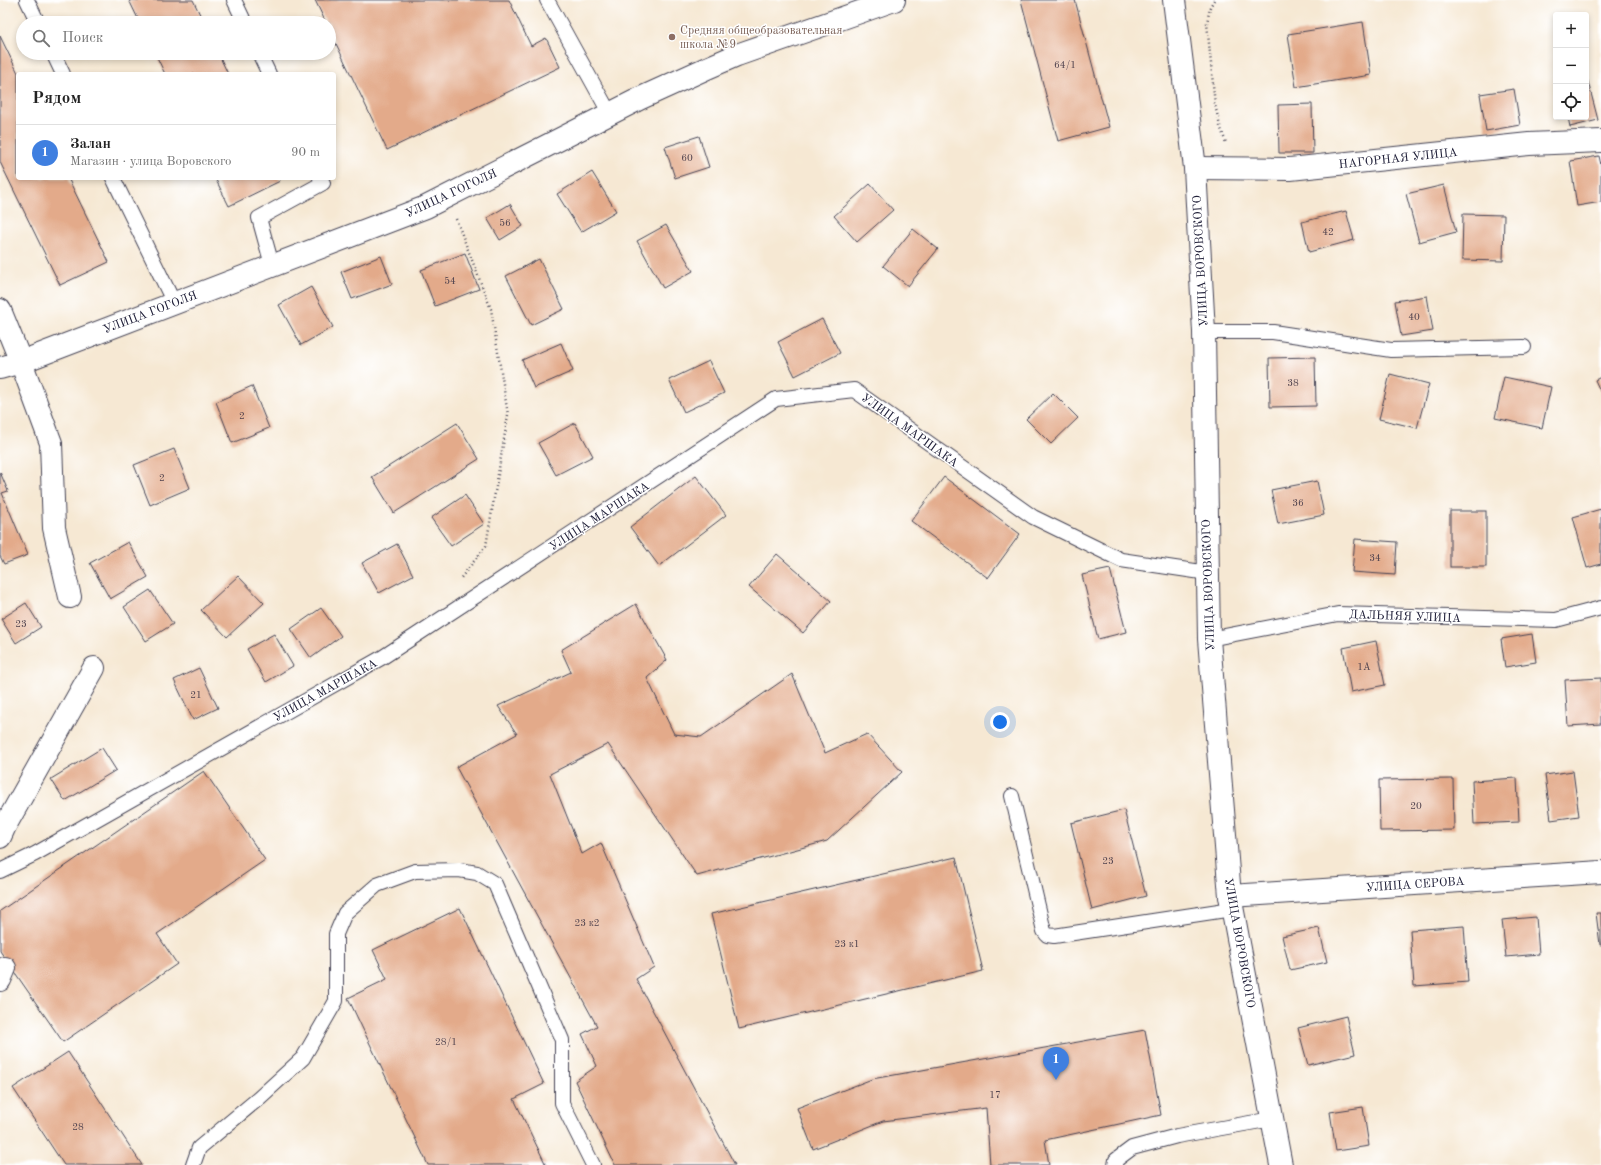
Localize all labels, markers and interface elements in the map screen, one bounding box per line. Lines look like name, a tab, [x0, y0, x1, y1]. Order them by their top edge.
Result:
map controls	[1553, 12, 1589, 120]
button: +	[1553, 12, 1589, 48]
search box	[16, 16, 336, 60]
place label: Средняя общеобразовательная школа №9	[680, 25, 842, 51]
icon: search	[30, 27, 52, 49]
text: Поиск	[62, 31, 103, 46]
marker: Средняя общеобразовательная школа №9	[667, 32, 677, 42]
button: −	[1553, 48, 1589, 84]
house number: 64/1	[1054, 60, 1076, 70]
button: locate	[1553, 84, 1589, 120]
text: Рядом	[32, 90, 81, 107]
text: Залан	[70, 137, 111, 152]
text: 1	[41, 146, 49, 159]
text: 90 m	[291, 146, 320, 159]
street label: НАГОРНАЯ УЛИЦА	[1338, 147, 1458, 171]
house number: 60	[681, 153, 693, 163]
text: Магазин · улица Воровского	[70, 155, 232, 168]
street label: УЛИЦА ГОГОЛЯ	[404, 167, 499, 220]
street label: УЛИЦА ВОРОВСКОГО	[1192, 195, 1210, 327]
house number: 56	[499, 218, 511, 228]
house number: 42	[1322, 227, 1334, 237]
house number: 54	[444, 276, 456, 286]
street label: УЛИЦА ГОГОЛЯ	[102, 290, 199, 336]
house number: 40	[1408, 312, 1420, 322]
house number: 38	[1287, 378, 1299, 388]
street label: УЛИЦА МАРШАКА	[859, 392, 960, 470]
house number: 2	[239, 411, 245, 421]
house number: 2	[159, 473, 165, 483]
street label: УЛИЦА МАРШАКА	[548, 480, 652, 554]
house number: 36	[1292, 498, 1304, 508]
street label: УЛИЦА ВОРОВСКОГО	[1201, 519, 1217, 651]
house number: 34	[1369, 553, 1381, 563]
street label: ДАЛЬНЯЯ УЛИЦА	[1349, 609, 1461, 625]
house number: 23	[15, 619, 27, 629]
street label: УЛИЦА МАРШАКА	[272, 657, 379, 724]
house number: 1А	[1357, 662, 1371, 672]
house number: 21	[190, 690, 202, 700]
your location	[990, 712, 1010, 732]
house number: 20	[1410, 801, 1422, 811]
house number: 23	[1102, 856, 1114, 866]
street label: УЛИЦА СЕРОВА	[1365, 876, 1465, 894]
street label: УЛИЦА ВОРОВСКОГО	[1222, 877, 1256, 1009]
house number: 23 к2	[574, 918, 600, 928]
house number: 23 к1	[834, 939, 860, 949]
house number: 28/1	[435, 1037, 457, 1047]
pin: 1	[1043, 1047, 1069, 1080]
house number: 17	[989, 1090, 1001, 1100]
house number: 28	[72, 1122, 84, 1132]

